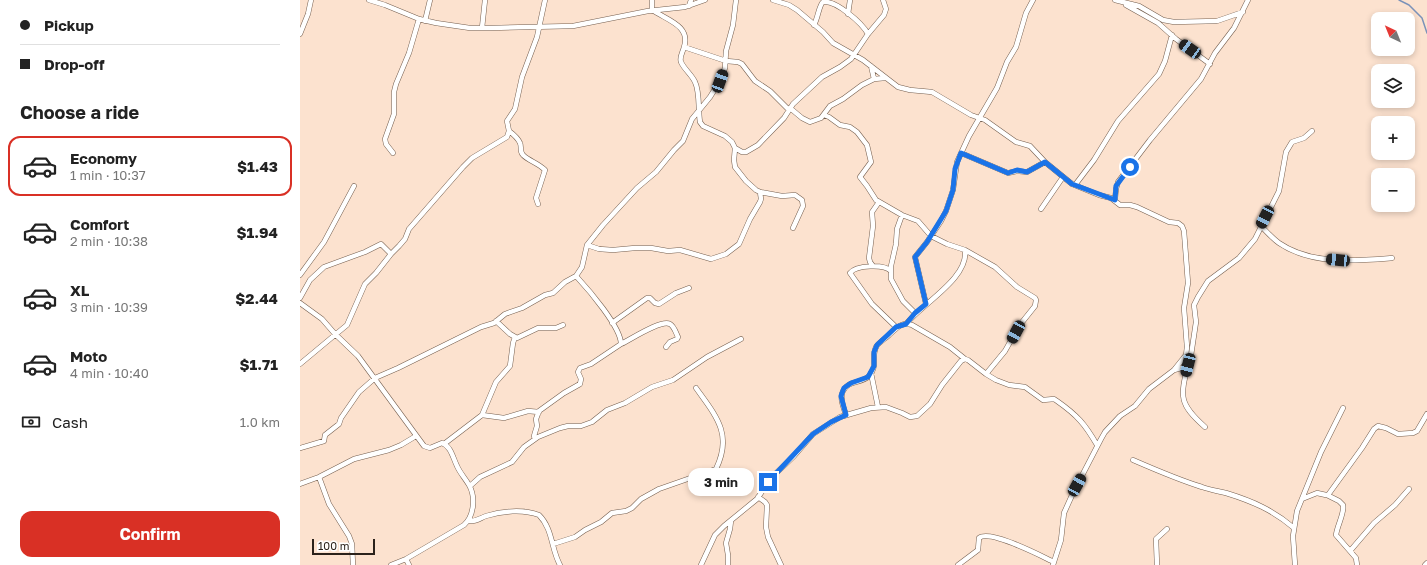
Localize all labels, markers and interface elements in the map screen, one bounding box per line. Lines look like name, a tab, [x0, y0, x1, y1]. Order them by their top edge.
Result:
north arrow	[1371, 12, 1415, 56]
map controls	[1371, 12, 1415, 212]
text: Pickup	[44, 16, 94, 34]
car	[1177, 37, 1203, 61]
text: Drop-off	[44, 55, 104, 73]
button: layers	[1371, 64, 1415, 108]
car	[710, 68, 730, 94]
text: Choose a ride	[20, 101, 139, 123]
button: +	[1371, 116, 1415, 160]
icon: car	[22, 148, 58, 184]
text: Economy	[70, 149, 137, 167]
text: $1.43	[237, 157, 278, 175]
route start	[1121, 158, 1139, 176]
text: 1 min · 10:37	[70, 167, 146, 183]
button: −	[1371, 168, 1415, 212]
car	[1254, 204, 1276, 230]
icon: car	[22, 214, 58, 250]
text: Comfort	[70, 215, 129, 233]
text: $1.94	[237, 223, 278, 241]
text: 2 min · 10:38	[70, 233, 148, 249]
car	[1326, 253, 1350, 267]
icon: car	[22, 280, 58, 316]
text: XL	[70, 281, 89, 299]
text: $2.44	[235, 289, 278, 307]
text: 3 min · 10:39	[70, 299, 148, 315]
car	[1005, 319, 1027, 345]
icon: car	[22, 346, 58, 382]
text: Moto	[70, 347, 107, 365]
car	[1179, 352, 1197, 378]
text: $1.71	[240, 355, 278, 373]
text: 4 min · 10:40	[70, 365, 149, 381]
icon: cash	[20, 411, 42, 433]
text: Cash	[52, 413, 88, 431]
text: 1.0 km	[240, 414, 280, 430]
callout: 3 min	[688, 468, 754, 496]
car	[1066, 472, 1088, 498]
route end	[759, 473, 777, 491]
text: 3 min	[704, 474, 738, 490]
button: Confirm	[20, 511, 280, 557]
scale bar	[312, 537, 375, 556]
text: 100 m	[318, 539, 349, 552]

